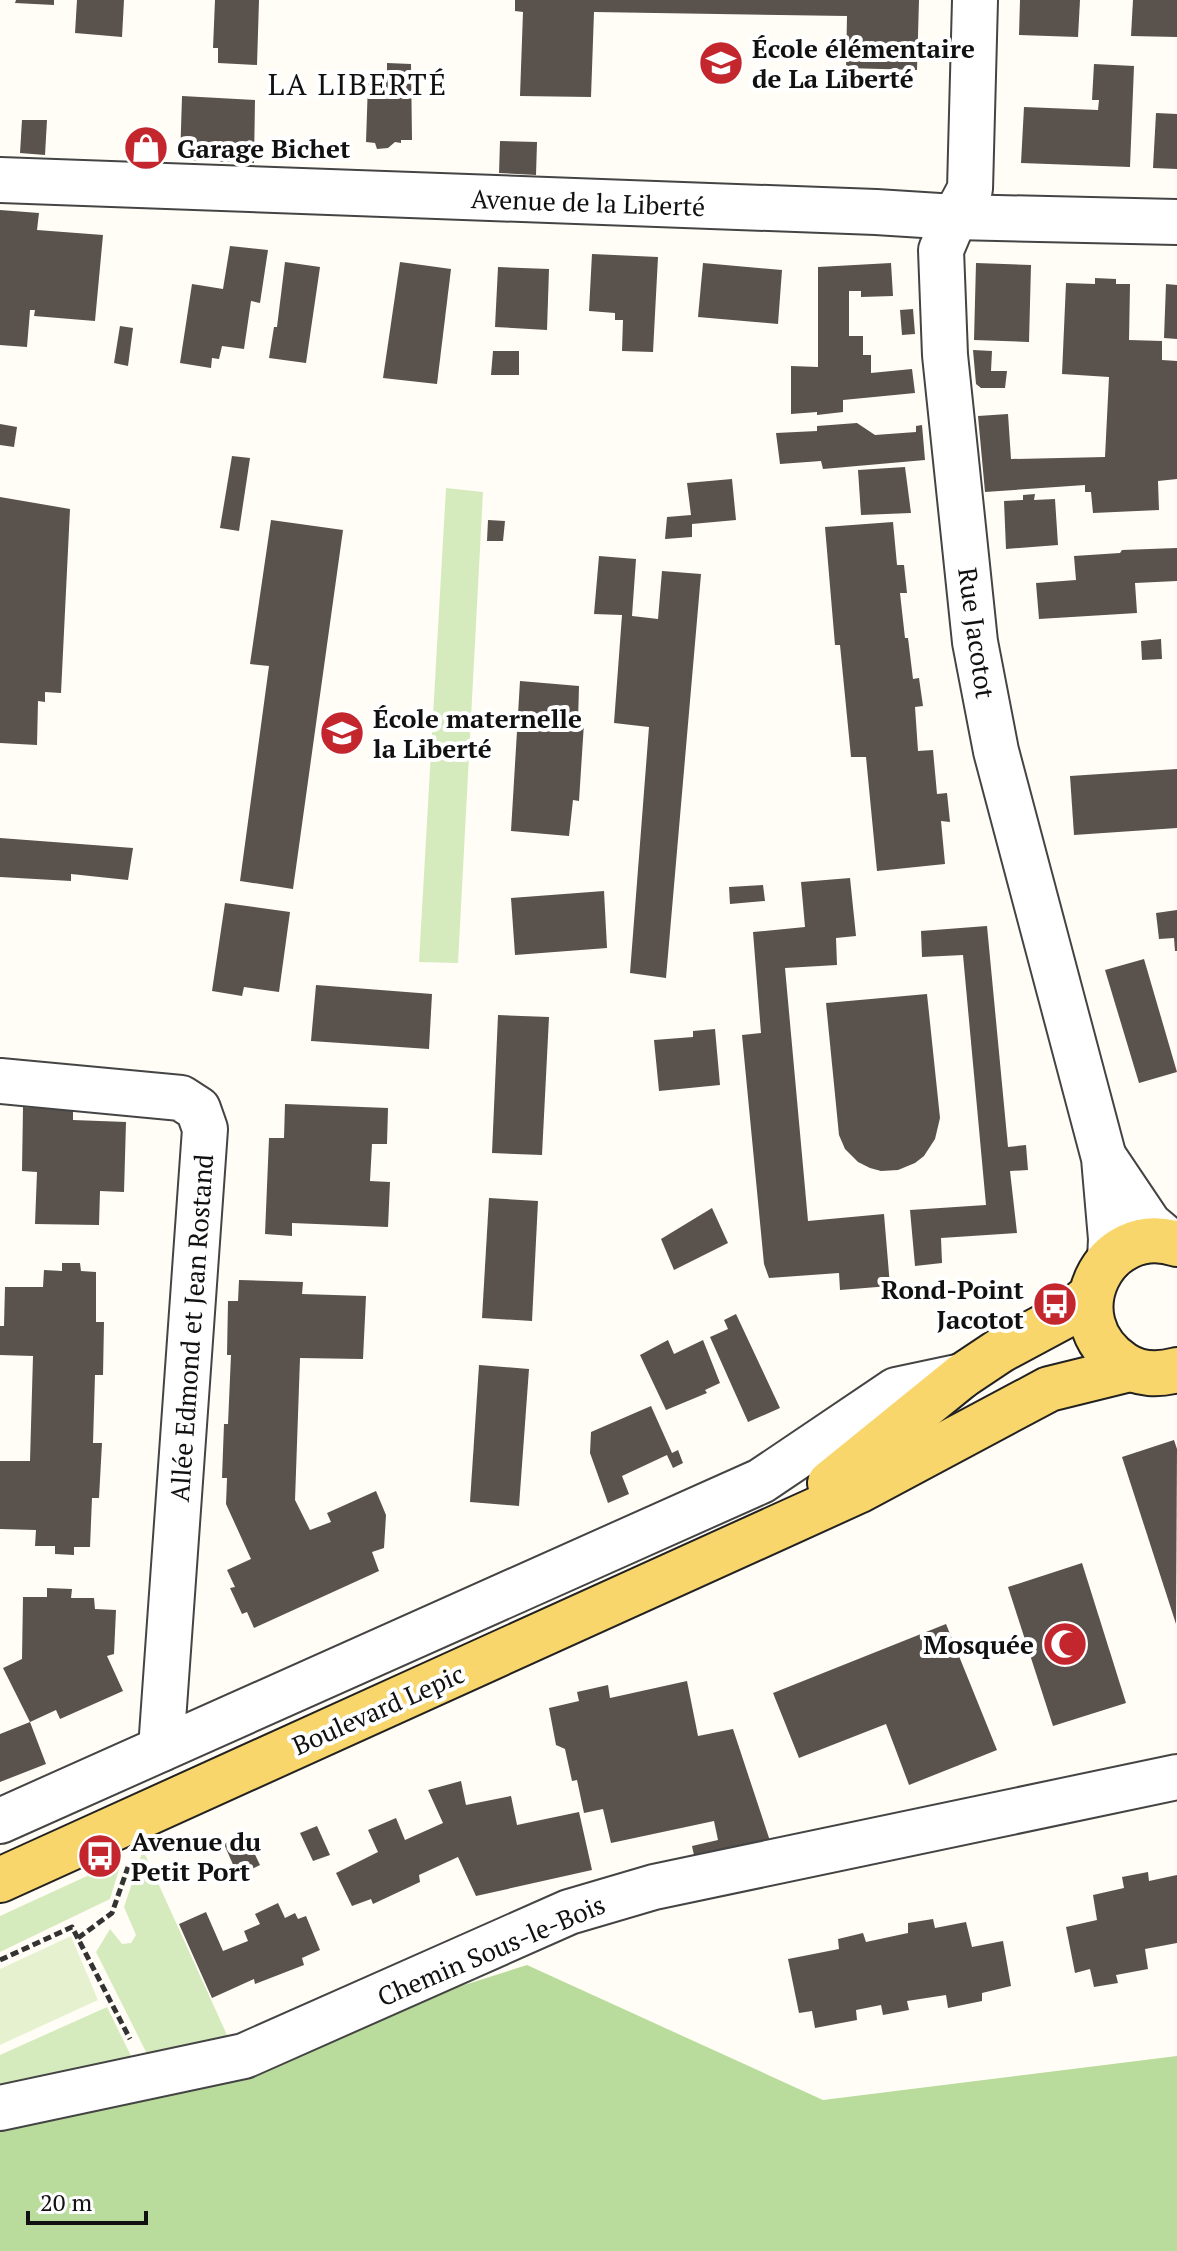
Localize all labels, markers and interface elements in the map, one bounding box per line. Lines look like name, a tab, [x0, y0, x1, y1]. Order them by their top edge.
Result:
place label: École élémentaire de La Liberté	[752, 31, 975, 95]
school or university icon: École élémentaire de La Liberté	[697, 39, 745, 87]
district label: LA LIBERTÉ	[268, 64, 448, 104]
shop icon: Garage Bichet	[122, 124, 170, 172]
place label: Garage Bichet	[177, 131, 351, 165]
street label: Avenue de la Liberté	[470, 181, 706, 223]
street label: Rue Jacotot	[951, 565, 1003, 701]
place label: École maternelle la Liberté	[373, 701, 582, 765]
school or university icon: École maternelle la Liberté	[318, 709, 366, 757]
street label: Allée Edmond et Jean Rostand	[162, 1153, 220, 1503]
place label: Rond-Point Jacotot	[881, 1272, 1025, 1336]
bus stop icon: Rond-Point Jacotot	[1031, 1280, 1079, 1328]
mosque icon: Mosquée	[1041, 1620, 1089, 1668]
place label: Mosquée	[923, 1627, 1034, 1661]
street label: Boulevard Lepic	[287, 1656, 469, 1762]
place label: Avenue du Petit Port	[131, 1824, 261, 1888]
bus stop icon: Avenue du Petit Port	[76, 1832, 124, 1880]
street label: Chemin Sous-le-Bois	[372, 1887, 610, 2013]
scale bar	[28, 2175, 146, 2225]
text: 20 m	[40, 2186, 92, 2218]

